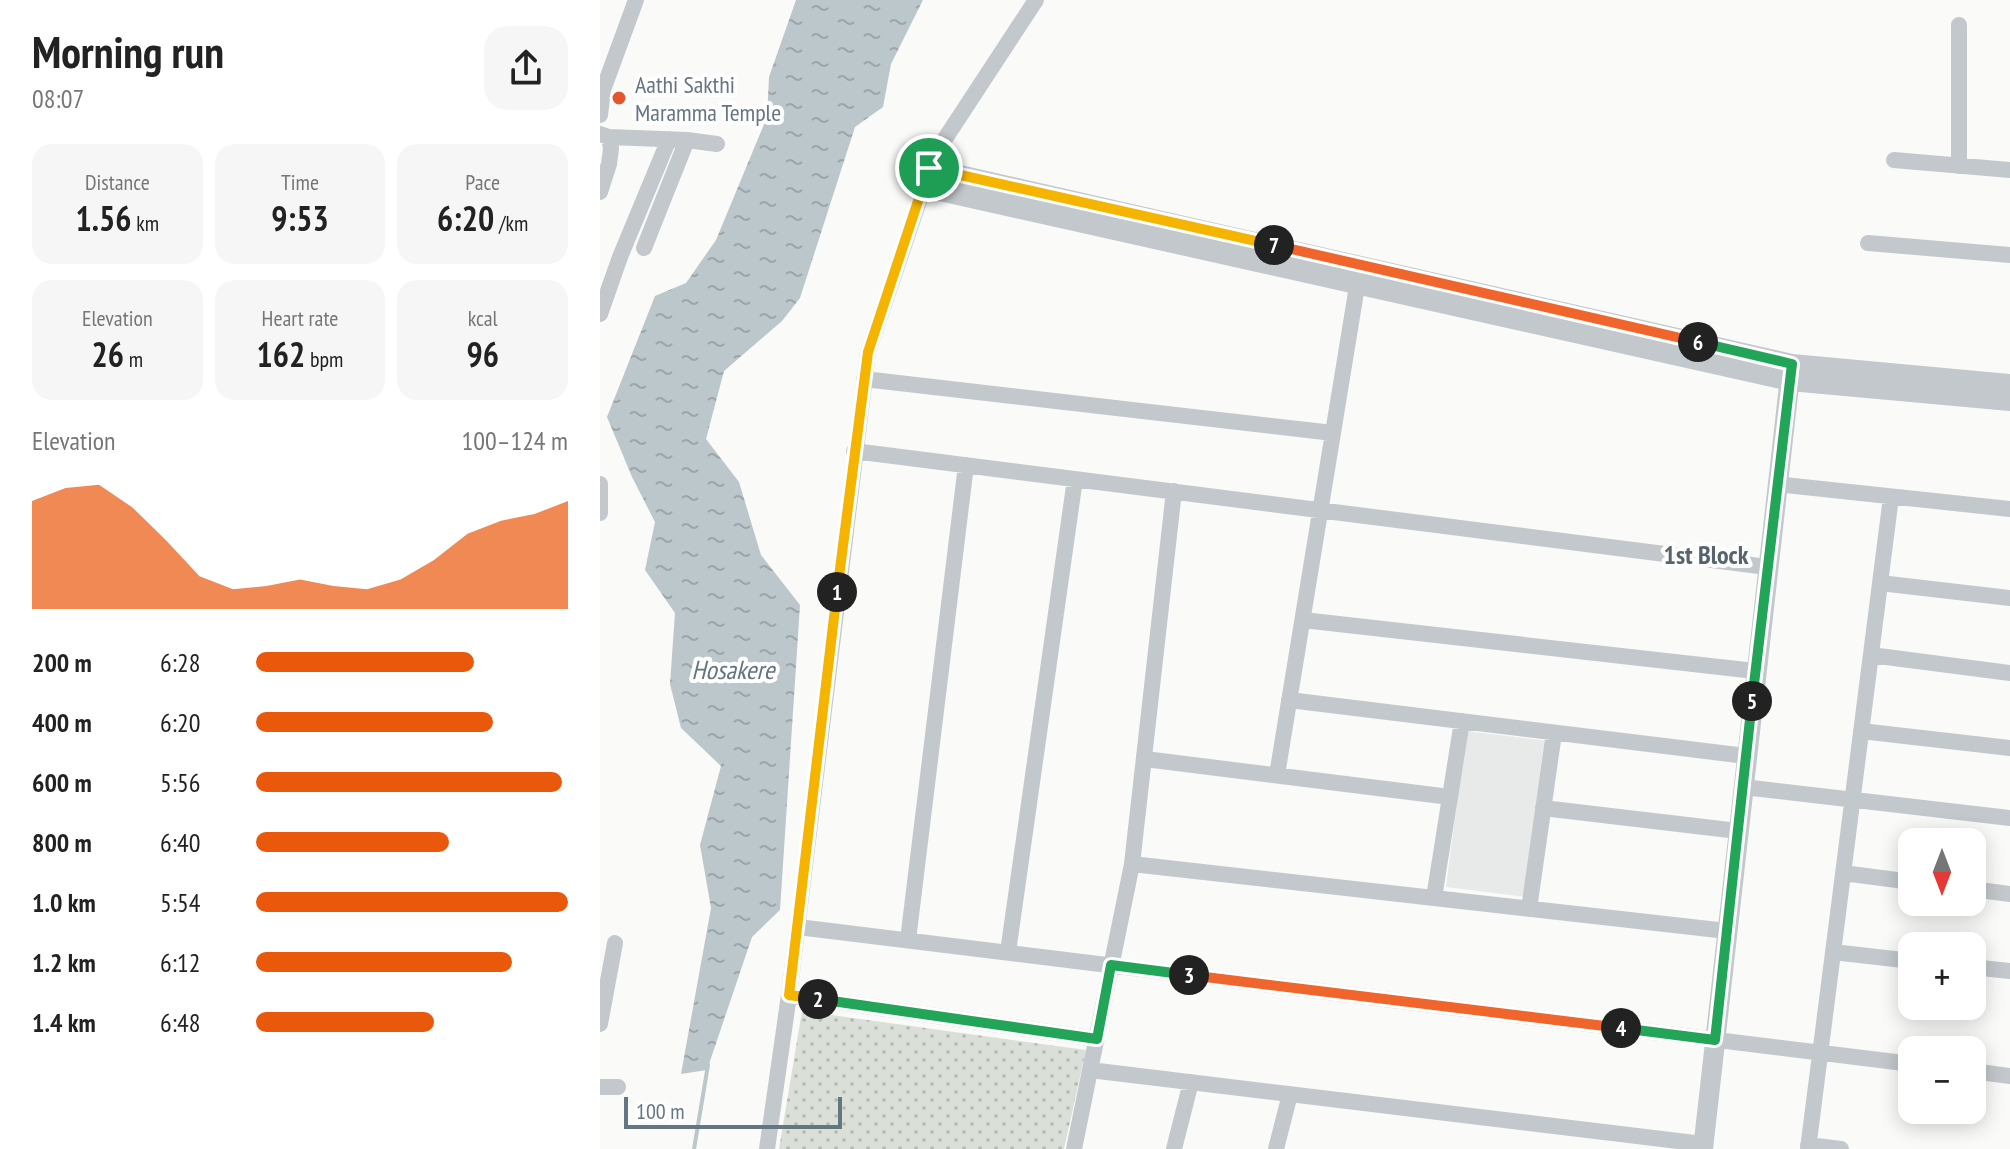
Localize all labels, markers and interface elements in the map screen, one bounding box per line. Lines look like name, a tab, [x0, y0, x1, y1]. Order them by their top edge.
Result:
text: Morning run	[32, 23, 224, 80]
button: share	[484, 26, 568, 110]
place label: Aathi Sakthi Maramma Temple	[635, 69, 781, 128]
text: 08:07	[32, 82, 84, 115]
marker: Aathi Sakthi Maramma Temple	[610, 89, 628, 107]
pin	[895, 134, 963, 202]
icon: arrive	[907, 146, 951, 190]
text: Distance	[85, 168, 150, 196]
text: Time	[281, 168, 319, 196]
text: Pace	[465, 168, 500, 196]
text: 1.56	[76, 196, 132, 240]
text: 9:53	[271, 196, 329, 240]
text: 6:20	[437, 196, 494, 240]
text: km	[132, 209, 159, 237]
text: /km	[494, 209, 528, 237]
pin: 7	[1254, 225, 1294, 265]
text: 7	[1269, 231, 1279, 259]
text: Elevation	[82, 304, 153, 332]
text: Heart rate	[262, 304, 338, 332]
text: kcal	[468, 304, 498, 332]
pin: 6	[1678, 322, 1718, 362]
text: 6	[1693, 328, 1703, 356]
text: 26	[92, 332, 124, 376]
text: 162	[257, 332, 305, 376]
text: 96	[466, 332, 499, 376]
text: m	[124, 345, 143, 373]
text: bpm	[305, 345, 343, 373]
text: Elevation	[32, 424, 115, 457]
text: 100–124 m	[462, 424, 568, 457]
district label: 1st Block	[1664, 538, 1749, 571]
pin: 1	[817, 572, 857, 612]
text: 1	[832, 578, 842, 606]
text: 200 m	[32, 646, 92, 679]
text: 6:28	[160, 646, 200, 679]
water label: Hosakere	[692, 653, 777, 686]
pin: 5	[1732, 681, 1772, 721]
text: 5	[1747, 687, 1757, 715]
text: 400 m	[32, 706, 92, 739]
text: 6:20	[160, 706, 200, 739]
text: 600 m	[32, 766, 92, 799]
text: 5:56	[160, 766, 200, 799]
text: 800 m	[32, 826, 92, 859]
text: 6:40	[160, 826, 200, 859]
north arrow	[1898, 828, 1986, 916]
map controls	[1898, 828, 1986, 1124]
text: 1.0 km	[32, 886, 96, 919]
text: 5:54	[160, 886, 200, 919]
button: +	[1898, 932, 1986, 1020]
text: 1.2 km	[32, 946, 96, 979]
text: 6:12	[160, 946, 200, 979]
pin: 3	[1169, 955, 1209, 995]
text: 3	[1184, 961, 1194, 989]
pin: 2	[798, 979, 838, 1019]
text: 2	[813, 985, 823, 1013]
text: 1.4 km	[32, 1006, 96, 1039]
text: 6:48	[160, 1006, 200, 1039]
pin: 4	[1601, 1008, 1641, 1048]
text: 4	[1616, 1014, 1626, 1042]
button: −	[1898, 1036, 1986, 1124]
scale bar	[624, 1093, 842, 1129]
text: 100 m	[636, 1097, 685, 1125]

